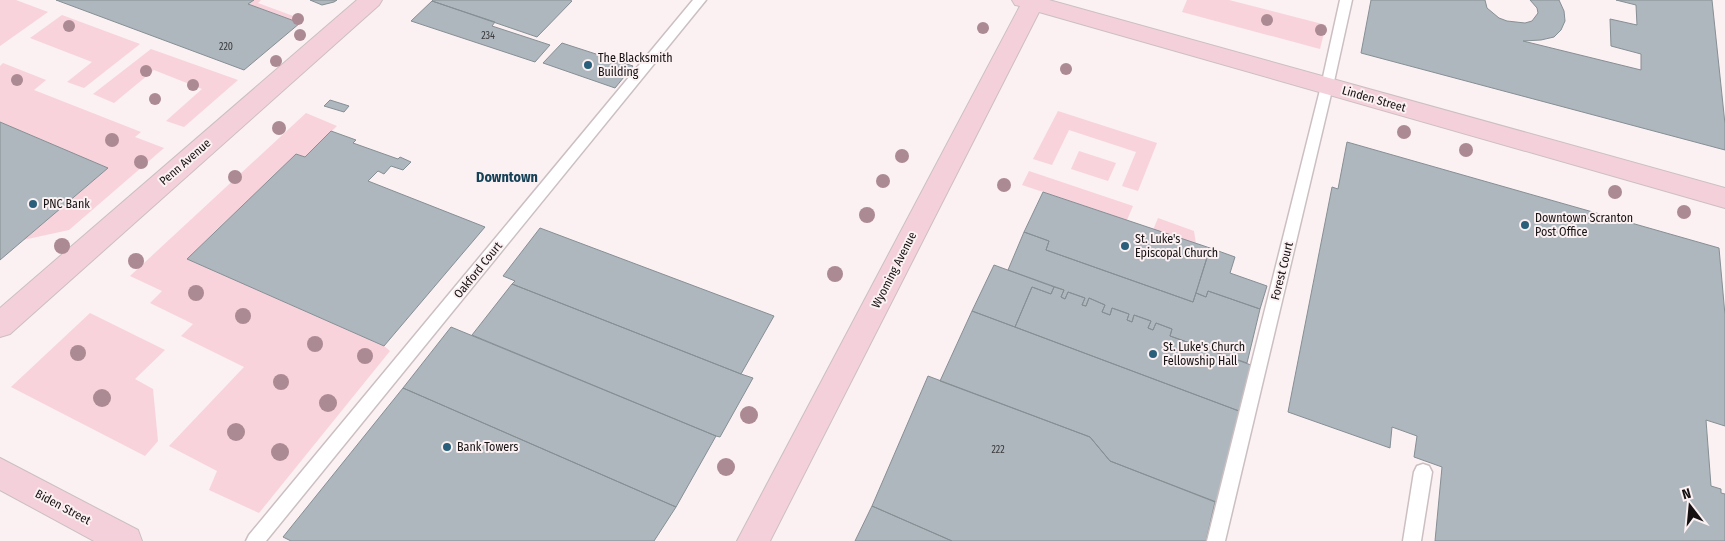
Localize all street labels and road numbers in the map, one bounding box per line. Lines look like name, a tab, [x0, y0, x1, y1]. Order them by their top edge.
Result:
street label: Linden Street	[1340, 83, 1408, 115]
street label: Penn Avenue	[156, 136, 214, 188]
street label: Wyoming Avenue	[869, 229, 919, 310]
street label: Oakford Court	[451, 239, 505, 301]
street label: Forest Court	[1268, 240, 1296, 301]
street label: Biden Street	[33, 487, 93, 527]

